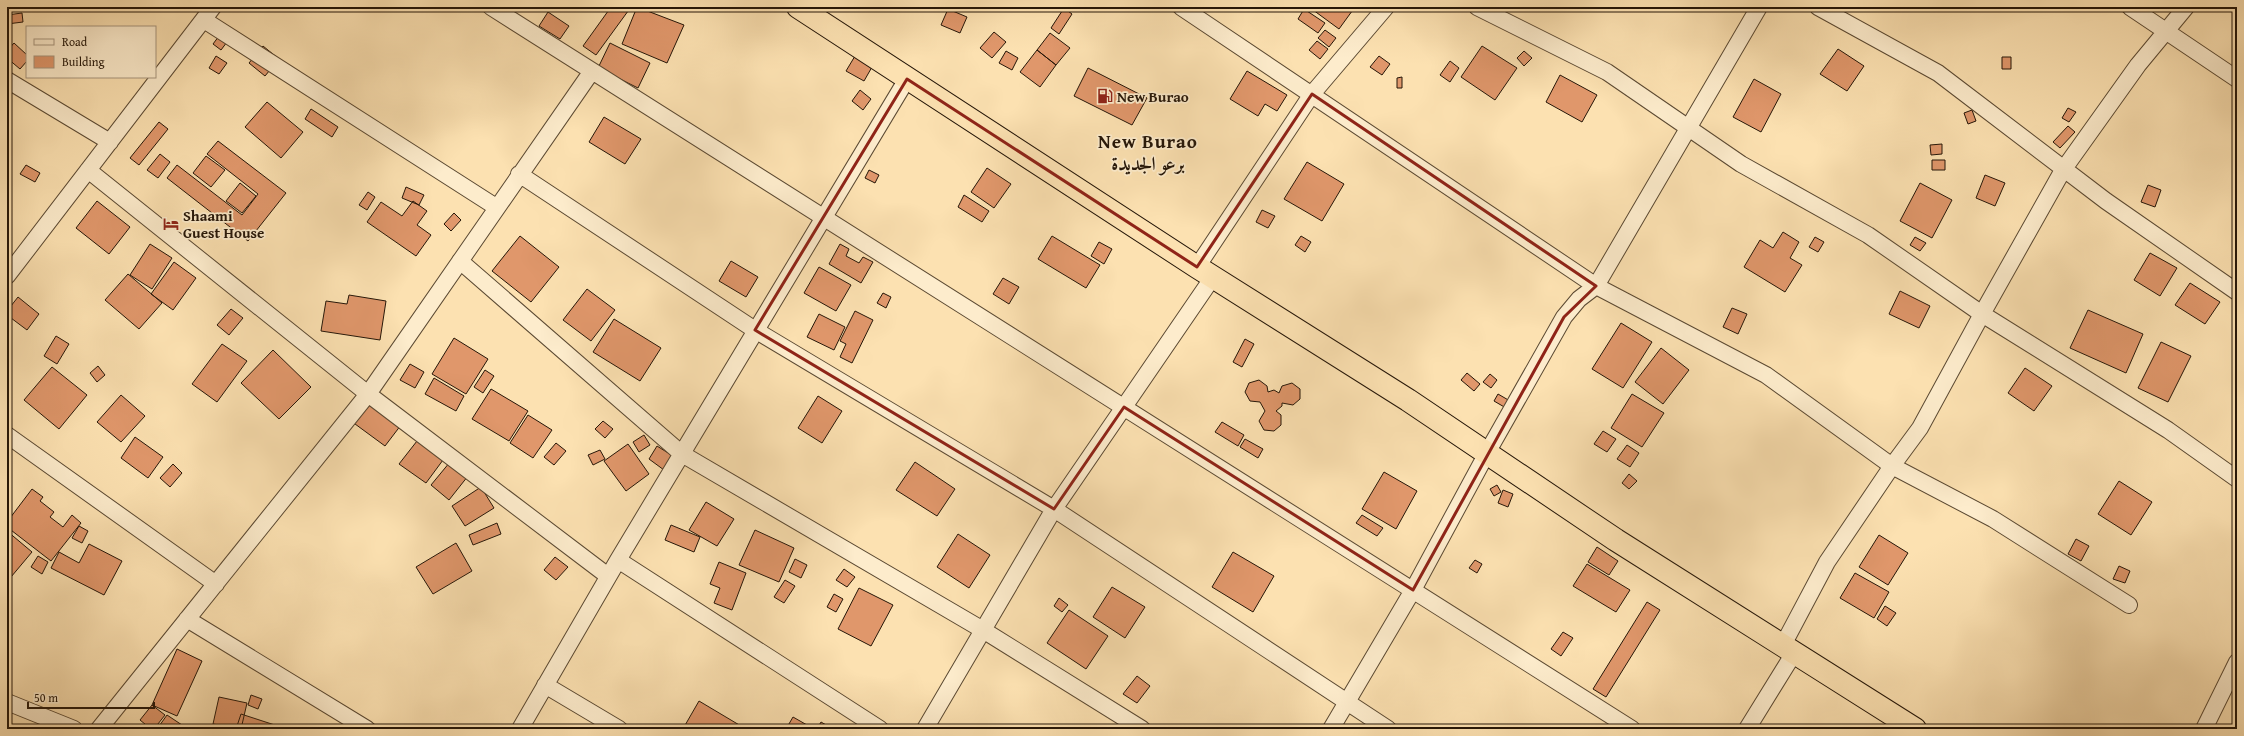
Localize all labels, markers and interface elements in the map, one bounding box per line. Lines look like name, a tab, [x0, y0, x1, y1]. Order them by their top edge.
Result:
legend	[26, 26, 156, 78]
text: Road	[62, 33, 88, 50]
text: Building	[62, 53, 105, 70]
place label: New Burao	[1117, 86, 1189, 107]
fuel station icon: New Burao	[1096, 87, 1114, 105]
district label: New Burao برعو الجديدة	[1098, 127, 1198, 177]
place label: Shaami Guest House	[183, 205, 264, 243]
hotel icon: Shaami Guest House	[162, 215, 180, 233]
scale bar	[28, 684, 154, 710]
text: 50 m	[34, 689, 58, 706]

